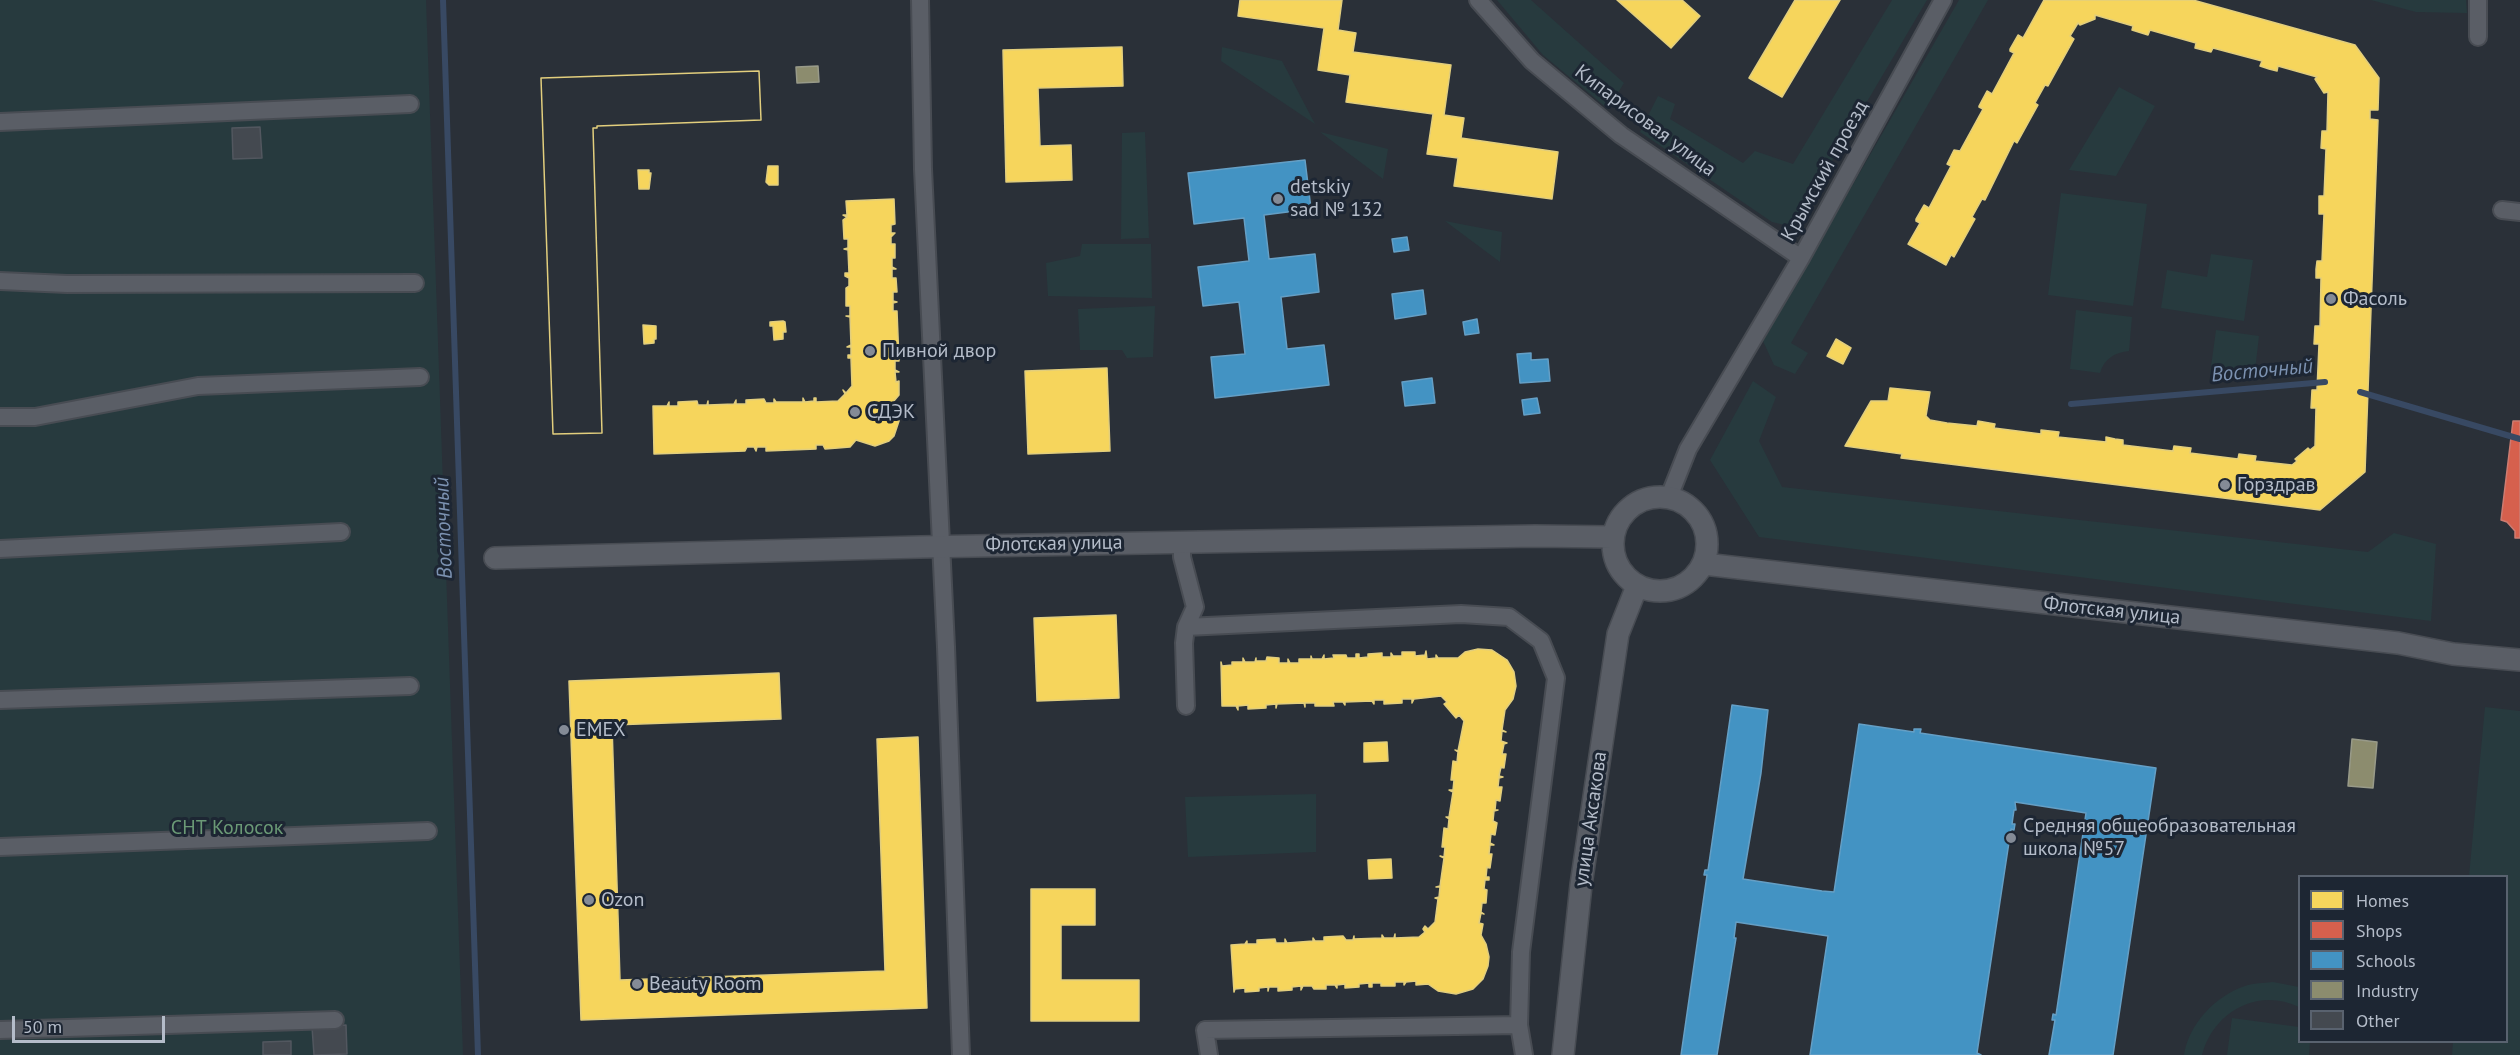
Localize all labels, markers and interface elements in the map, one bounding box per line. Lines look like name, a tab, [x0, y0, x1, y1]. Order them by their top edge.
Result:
street label: Кипарисовая улица	[1570, 60, 1720, 182]
street label: Крымский проезд	[1776, 97, 1874, 245]
place label: detskiy sad № 132	[1290, 175, 1383, 222]
marker: detskiy sad № 132	[1271, 192, 1285, 206]
place label: Фасоль	[2343, 287, 2407, 311]
marker: Фасоль	[2324, 292, 2338, 306]
place label: Пивной двор	[882, 339, 996, 363]
marker: Пивной двор	[863, 344, 877, 358]
water label: Восточный	[2210, 354, 2314, 388]
place label: СДЭК	[867, 400, 915, 424]
marker: СДЭК	[848, 405, 862, 419]
place label: Горздрав	[2237, 473, 2316, 497]
water label: Восточный	[430, 477, 458, 579]
marker: Горздрав	[2218, 478, 2232, 492]
street label: Флотская улица	[985, 531, 1123, 557]
street label: Флотская улица	[2042, 592, 2182, 630]
place label: EMEX	[576, 718, 626, 742]
marker: EMEX	[557, 723, 571, 737]
street label: улица Аксакова	[1570, 750, 1612, 888]
place label: Средняя общеобразовательная школа №57	[2023, 814, 2296, 861]
park label: СНТ Колосок	[171, 816, 283, 840]
marker: Средняя общеобразовательная школа №57	[2004, 831, 2018, 845]
legend	[2298, 875, 2508, 1043]
place label: Ozon	[601, 888, 644, 912]
text: Homes	[2356, 889, 2409, 912]
marker: Ozon	[582, 893, 596, 907]
text: Shops	[2356, 919, 2402, 942]
text: Schools	[2356, 949, 2416, 972]
place label: Beauty Room	[649, 972, 762, 996]
marker: Beauty Room	[630, 977, 644, 991]
text: Industry	[2356, 979, 2419, 1002]
scale bar	[15, 1004, 168, 1042]
text: Other	[2356, 1009, 2400, 1032]
text: 50 m	[23, 1015, 62, 1038]

